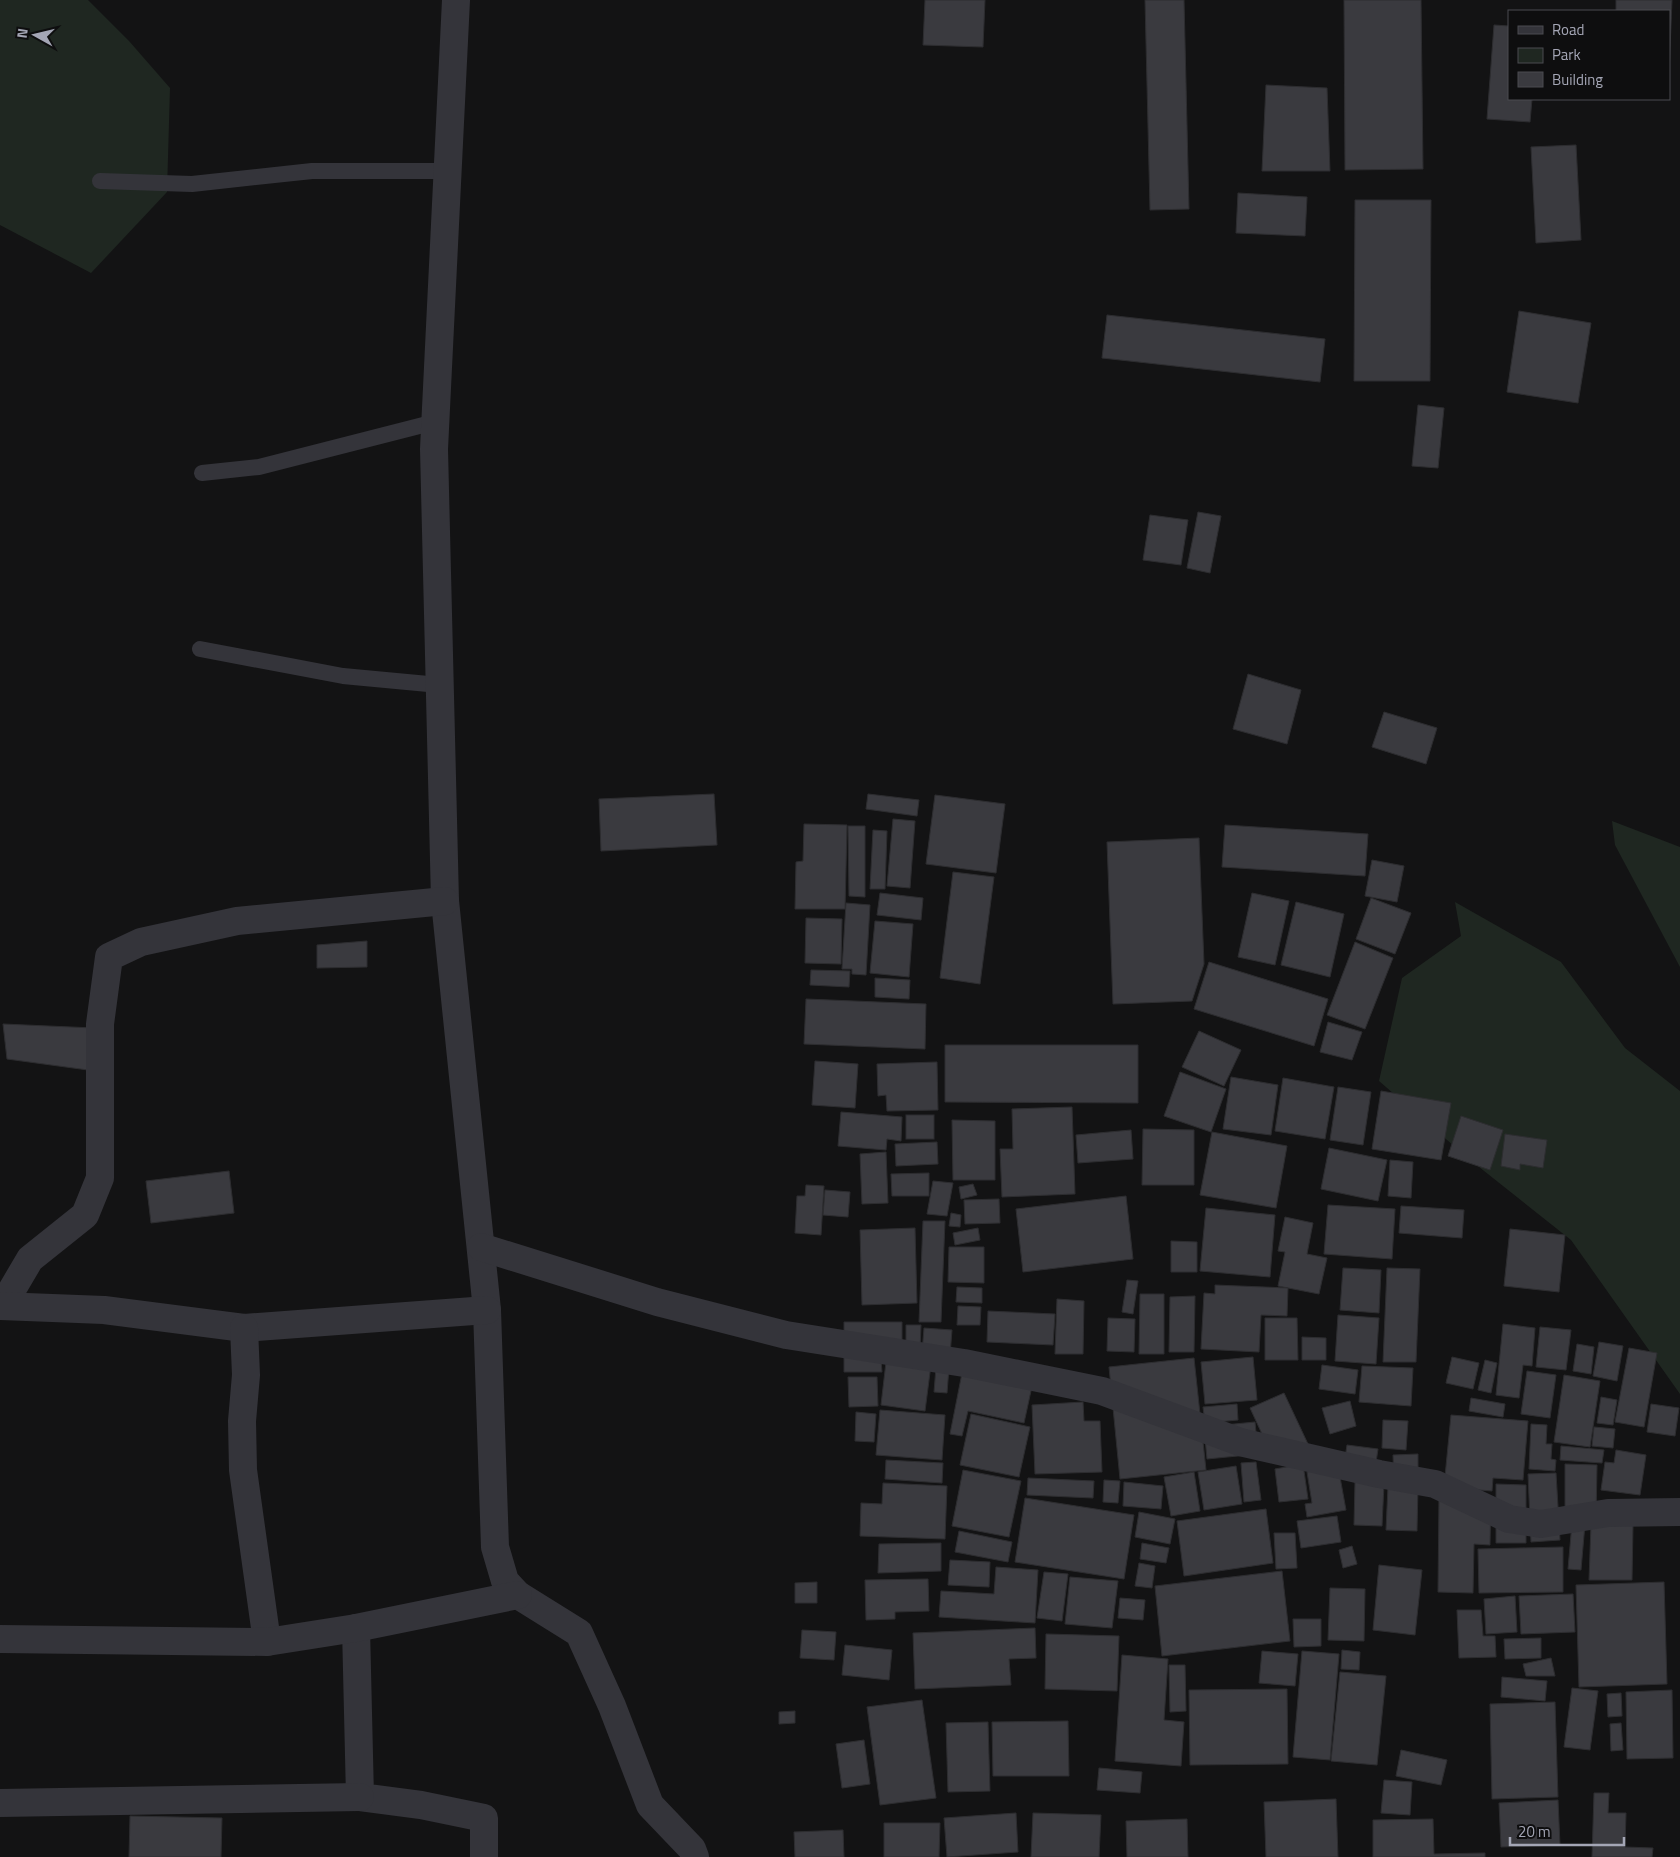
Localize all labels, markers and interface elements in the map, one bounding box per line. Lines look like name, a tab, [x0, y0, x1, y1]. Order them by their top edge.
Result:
north arrow	[10, 10, 60, 60]
legend	[1508, 10, 1670, 100]
text: Road	[1552, 18, 1584, 41]
text: N	[11, 27, 33, 39]
text: Park	[1552, 43, 1581, 66]
text: Building	[1552, 68, 1603, 91]
scale bar	[1510, 1814, 1624, 1846]
text: 20 m	[1518, 1820, 1551, 1843]

